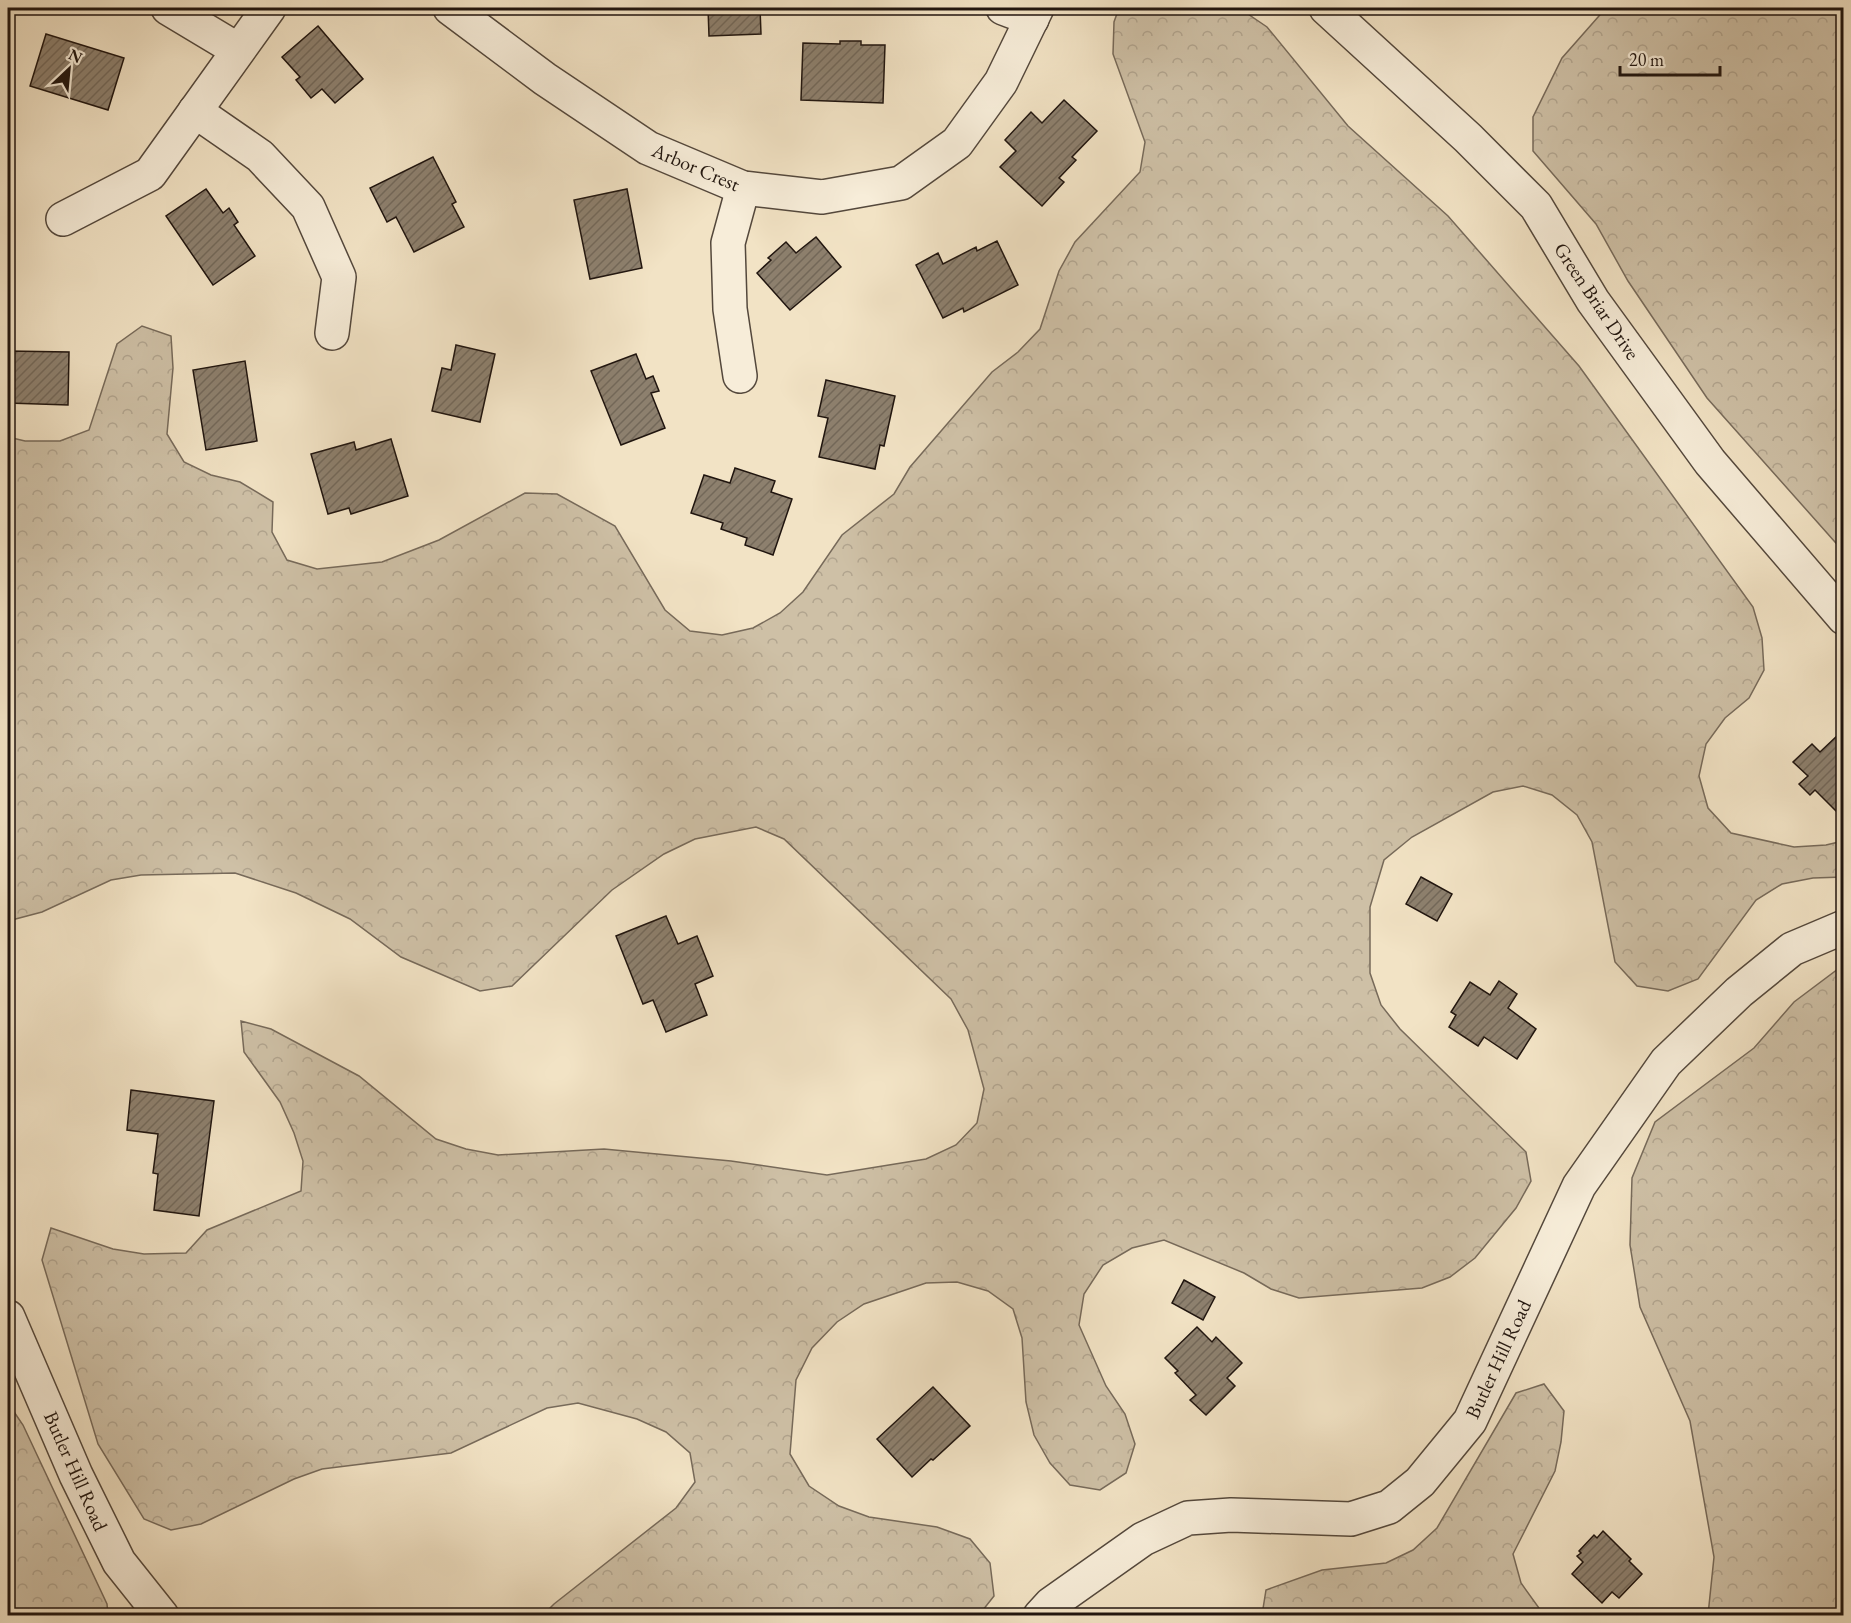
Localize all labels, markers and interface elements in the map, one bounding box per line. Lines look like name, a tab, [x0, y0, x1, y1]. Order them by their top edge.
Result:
north arrow	[39, 39, 99, 99]
scale bar	[1620, 39, 1720, 77]
text: N	[65, 44, 86, 68]
text: 20 m	[1629, 48, 1664, 71]
street label: Arbor Crest	[647, 137, 744, 197]
street label: Green Briar Drive	[1548, 237, 1646, 365]
street label: Butler Hill Road	[1459, 1295, 1537, 1423]
street label: Butler Hill Road	[38, 1407, 114, 1536]

